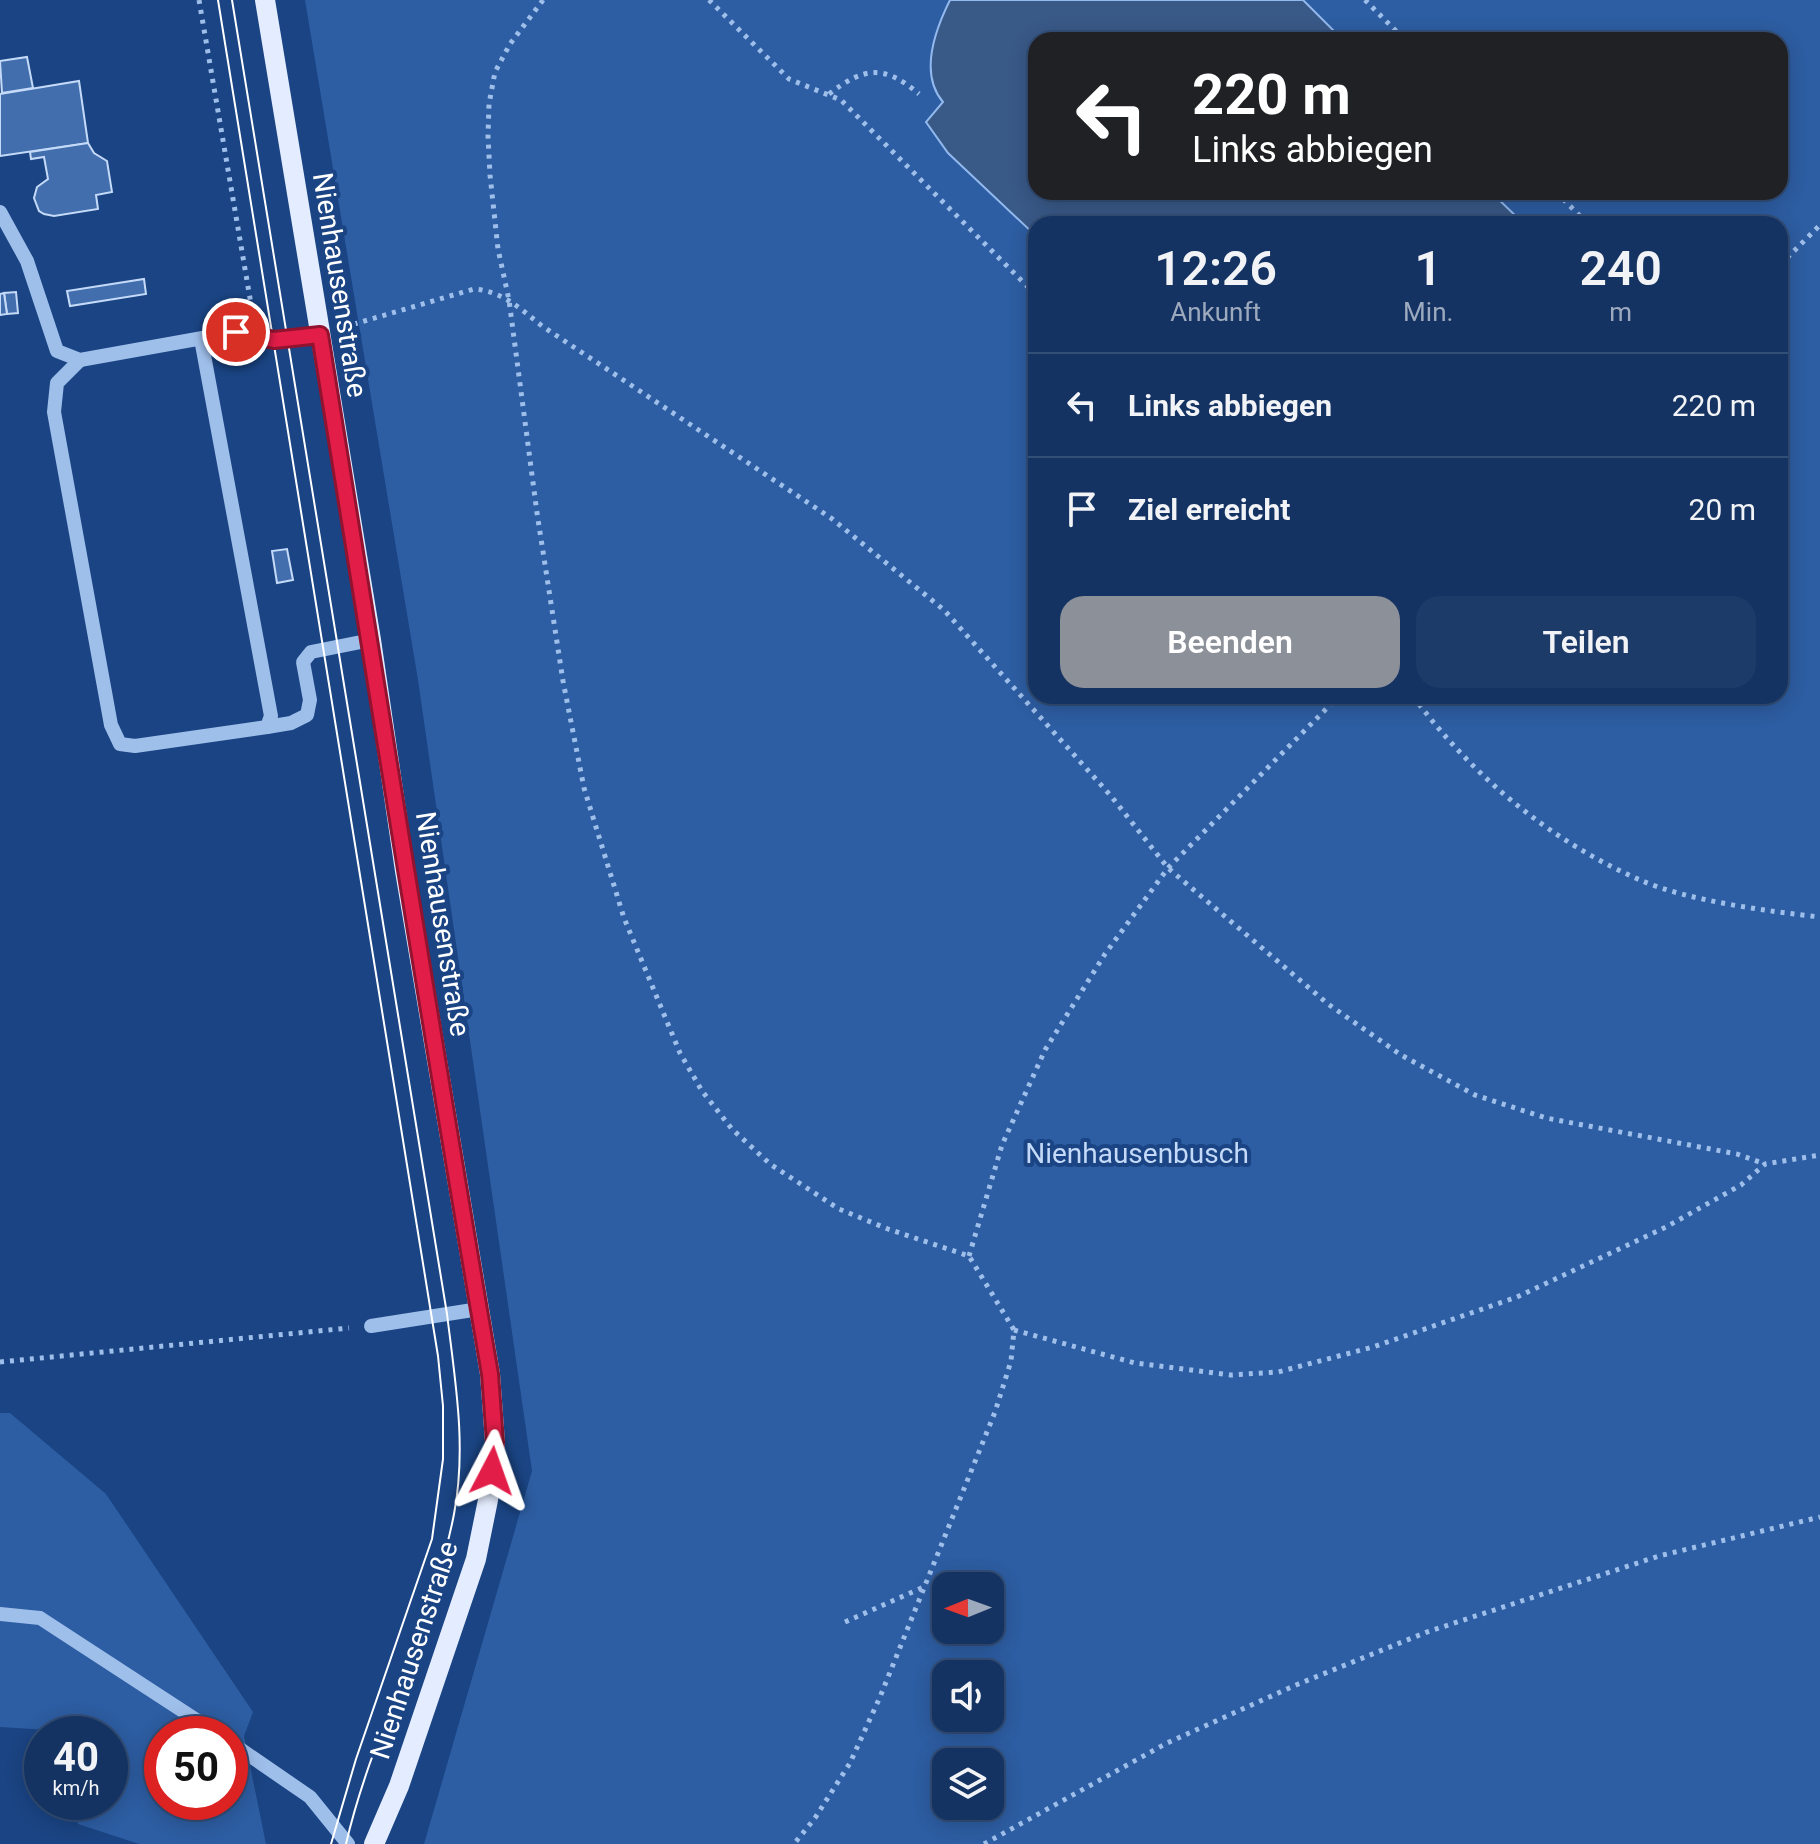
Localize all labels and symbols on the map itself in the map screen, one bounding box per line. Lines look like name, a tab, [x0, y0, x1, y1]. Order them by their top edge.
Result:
street label: Nienhausenstraße	[306, 170, 374, 400]
pin	[202, 298, 270, 366]
street label: Nienhausenstraße	[409, 809, 477, 1039]
park label: Nienhausenbusch	[1025, 1137, 1249, 1170]
position arrow	[450, 1429, 534, 1513]
street label: Nienhausenstraße	[363, 1537, 465, 1763]
north arrow	[932, 1572, 1004, 1644]
speed limit sign: 50	[144, 1716, 248, 1820]

